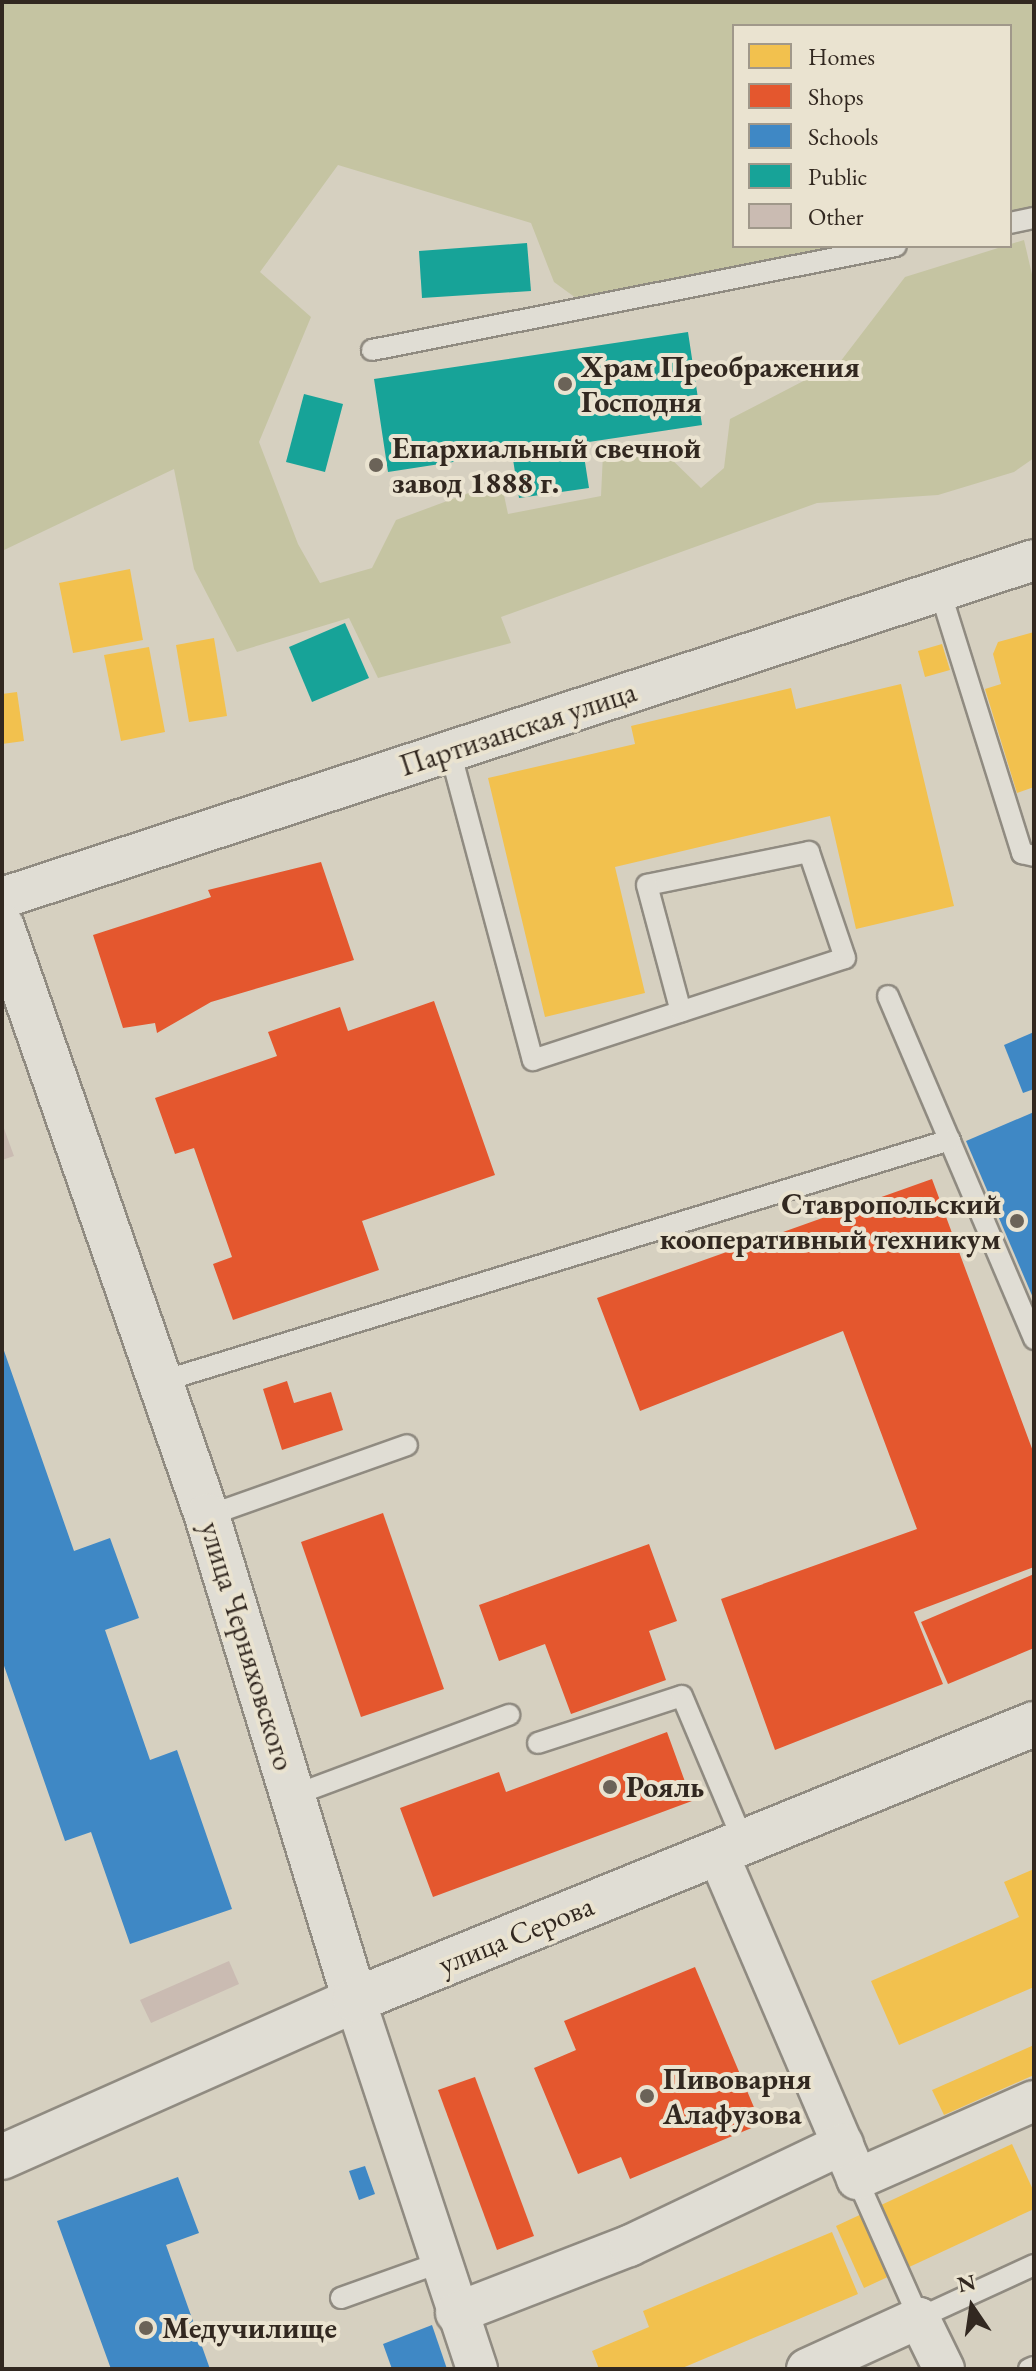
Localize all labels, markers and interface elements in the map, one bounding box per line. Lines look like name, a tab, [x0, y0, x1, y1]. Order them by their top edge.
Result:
legend	[732, 24, 1012, 248]
text: Homes	[808, 41, 875, 72]
text: Shops	[808, 81, 864, 112]
text: Schools	[808, 121, 878, 152]
text: Public	[808, 161, 867, 192]
text: Other	[808, 201, 864, 232]
place label: Храм Преображения Господня	[581, 349, 860, 420]
marker: Храм Преображения Господня	[556, 375, 574, 393]
place label: Епархиальный свечной завод 1888 г.	[392, 430, 701, 500]
marker: Епархиальный свечной завод 1888 г.	[367, 456, 385, 474]
street label: Партизанская улица	[395, 674, 641, 784]
place label: Ставропольский кооперативный техникум	[660, 1186, 1001, 1256]
marker: Ставропольский кооперативный техникум	[1008, 1212, 1026, 1230]
street label: улица Черняховского	[192, 1517, 302, 1775]
place label: Рояль	[626, 1769, 704, 1805]
marker: Рояль	[601, 1778, 619, 1796]
street label: улица Серова	[433, 1888, 599, 1982]
place label: Пивоварня Алафузова	[663, 2061, 811, 2132]
marker: Пивоварня Алафузова	[638, 2087, 656, 2105]
north arrow	[932, 2267, 1012, 2347]
text: N	[955, 2267, 978, 2299]
place label: Медучилище	[162, 2310, 337, 2346]
marker: Медучилище	[137, 2319, 155, 2337]

